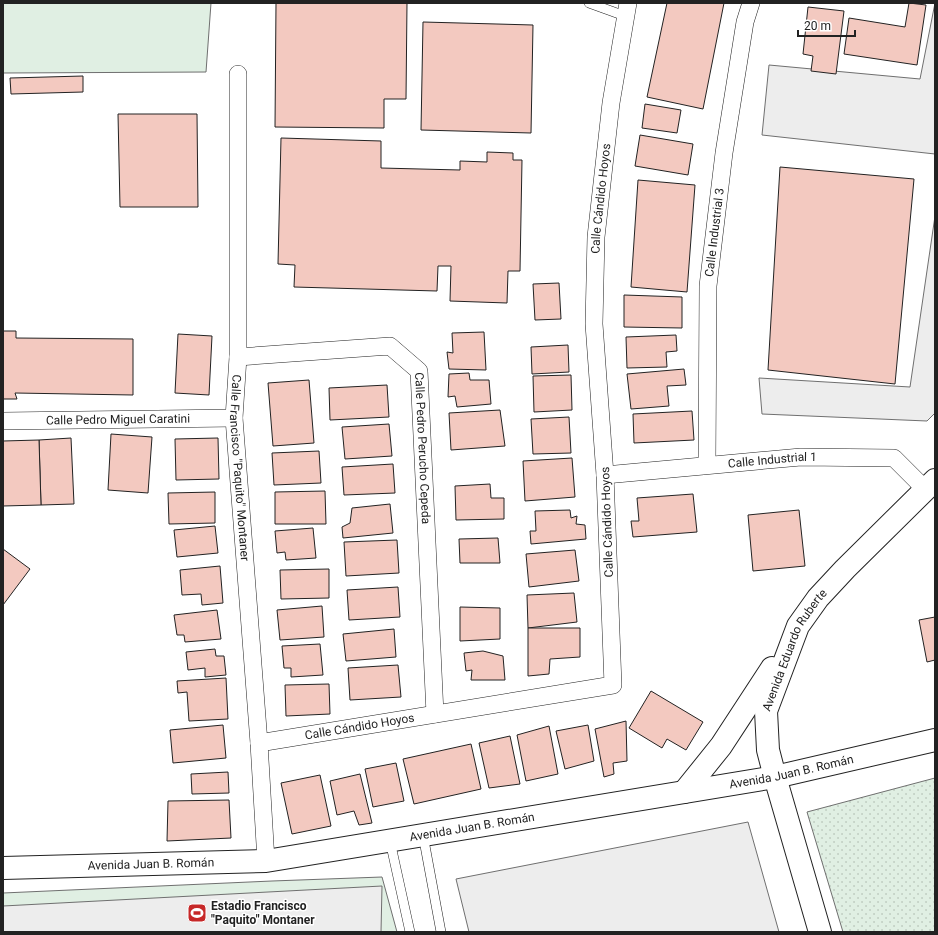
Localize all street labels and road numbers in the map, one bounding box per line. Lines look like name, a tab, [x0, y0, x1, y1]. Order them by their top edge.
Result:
street label: Calle Cándido Hoyos	[589, 143, 613, 254]
street label: Calle Industrial 3	[702, 187, 727, 277]
street label: Calle Pedro Perucho Cepeda	[412, 372, 433, 524]
street label: Calle Francisco "Paquito" Montaner	[227, 374, 252, 562]
street label: Calle Pedro Miguel Caratini	[46, 412, 190, 427]
street label: Calle Industrial 1	[727, 450, 817, 471]
street label: Calle Cándido Hoyos	[598, 466, 616, 578]
street label: Avenida Eduardo Ruberte	[760, 586, 830, 713]
street label: Calle Cándido Hoyos	[304, 711, 415, 742]
street label: Avenida Juan B. Román	[728, 752, 855, 791]
street label: Avenida Juan B. Román	[409, 810, 536, 844]
street label: Avenida Juan B. Román	[88, 855, 214, 873]

